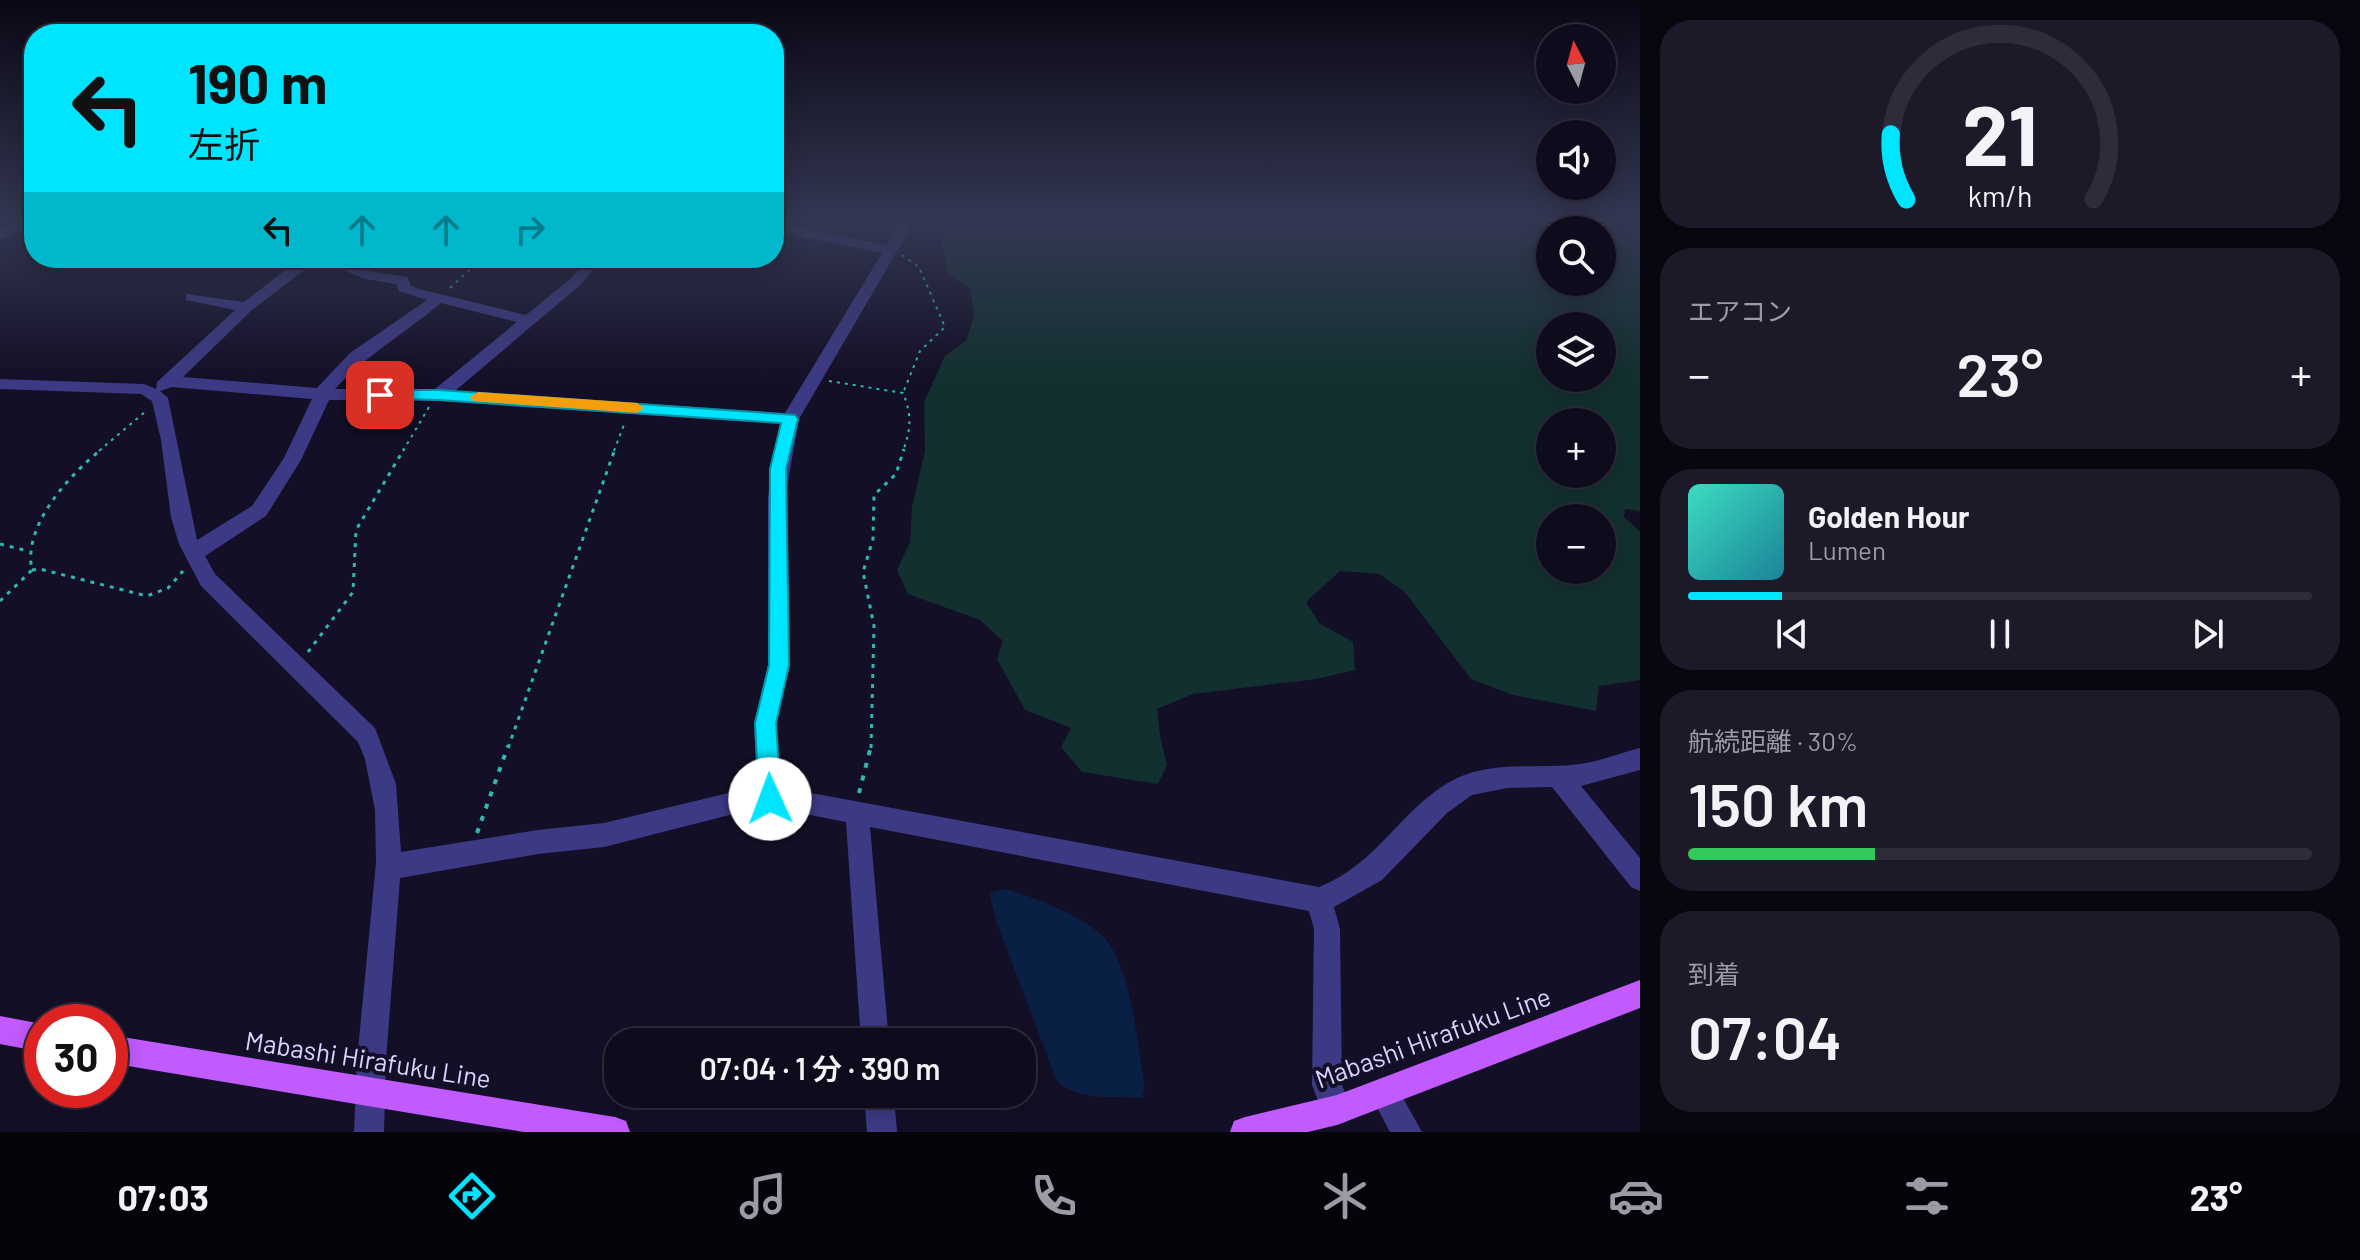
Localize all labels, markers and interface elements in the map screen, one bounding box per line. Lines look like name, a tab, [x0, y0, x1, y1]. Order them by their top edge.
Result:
north arrow	[1536, 24, 1616, 104]
map controls	[1536, 24, 1616, 584]
text: 190 m	[188, 48, 327, 115]
icon: left	[56, 56, 160, 160]
text: 21	[1962, 83, 2038, 183]
button: sound	[1536, 120, 1616, 200]
text: 左折	[188, 122, 260, 165]
text: km/h	[1968, 178, 2032, 213]
icon: left	[256, 208, 300, 252]
icon: ahead	[340, 208, 384, 252]
icon: ahead	[424, 208, 468, 252]
icon: right	[508, 208, 552, 252]
button: search	[1536, 216, 1616, 296]
text: エアコン	[1688, 295, 1792, 326]
button: layers	[1536, 312, 1616, 392]
text: 23°	[1957, 337, 2043, 409]
text: −	[1688, 347, 1710, 400]
text: +	[2290, 347, 2312, 400]
pin	[346, 361, 414, 429]
icon: arrive	[358, 373, 402, 417]
button: +	[1536, 408, 1616, 488]
text: Golden Hour	[1808, 498, 1970, 534]
button: −	[1536, 504, 1616, 584]
text: Lumen	[1808, 534, 1886, 565]
icon: previous	[1770, 612, 1814, 656]
icon: pause	[1978, 612, 2022, 656]
icon: next	[2186, 612, 2230, 656]
text: 航続距離 · 30%	[1688, 725, 1858, 756]
position arrow	[728, 757, 812, 841]
text: 150 km	[1688, 767, 1868, 839]
text: 到着	[1688, 958, 1740, 989]
street label: Mabashi Hirafuku Line	[1310, 980, 1554, 1094]
text: 07:04	[1688, 1000, 1842, 1072]
speed limit sign: 30	[24, 1004, 128, 1108]
street label: Mabashi Hirafuku Line	[243, 1024, 493, 1093]
text: 07:04 · 1 分 · 390 m	[700, 1050, 940, 1086]
icon: directions	[444, 1168, 500, 1224]
icon: music	[735, 1168, 791, 1224]
icon: phone	[1026, 1168, 1082, 1224]
icon: climate	[1317, 1168, 1373, 1224]
icon: car	[1608, 1168, 1664, 1224]
icon: filters	[1899, 1168, 1955, 1224]
text: 07:03	[117, 1175, 209, 1218]
text: 23°	[2190, 1175, 2242, 1218]

